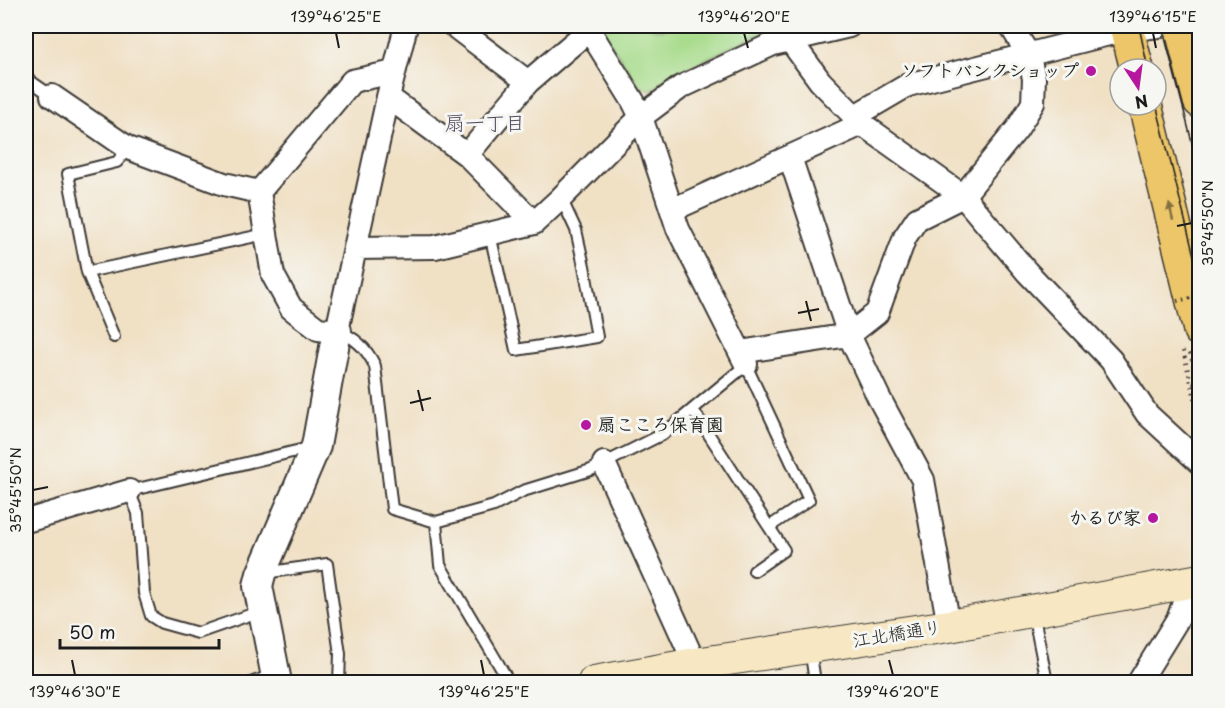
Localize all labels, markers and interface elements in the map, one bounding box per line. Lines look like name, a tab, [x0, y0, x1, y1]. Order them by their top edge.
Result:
text: 139°46'25"E	[290, 4, 382, 27]
text: 139°46'20"E	[698, 4, 790, 27]
text: 139°46'15"E	[1109, 4, 1197, 27]
place label: ソフトバンクショップ	[900, 56, 1079, 83]
north arrow	[1108, 57, 1168, 117]
marker: ソフトバンクショップ	[1084, 64, 1098, 78]
text: N	[1133, 89, 1150, 116]
district label: 扇一丁目	[445, 107, 525, 137]
text: 35°45'50"N	[1195, 180, 1218, 266]
one-way arrow	[1165, 202, 1175, 221]
place label: 扇こころ保育園	[598, 410, 724, 437]
marker: 扇こころ保育園	[579, 418, 593, 432]
text: 35°45'50"N	[3, 447, 26, 533]
place label: かるび家	[1069, 503, 1141, 530]
marker: かるび家	[1146, 511, 1160, 525]
scale bar	[60, 612, 219, 650]
street label: 江北橋通り	[850, 612, 943, 653]
text: 50 m	[69, 618, 116, 645]
text: 139°46'30"E	[29, 679, 121, 702]
text: 139°46'25"E	[438, 679, 530, 702]
text: 139°46'20"E	[847, 679, 939, 702]

